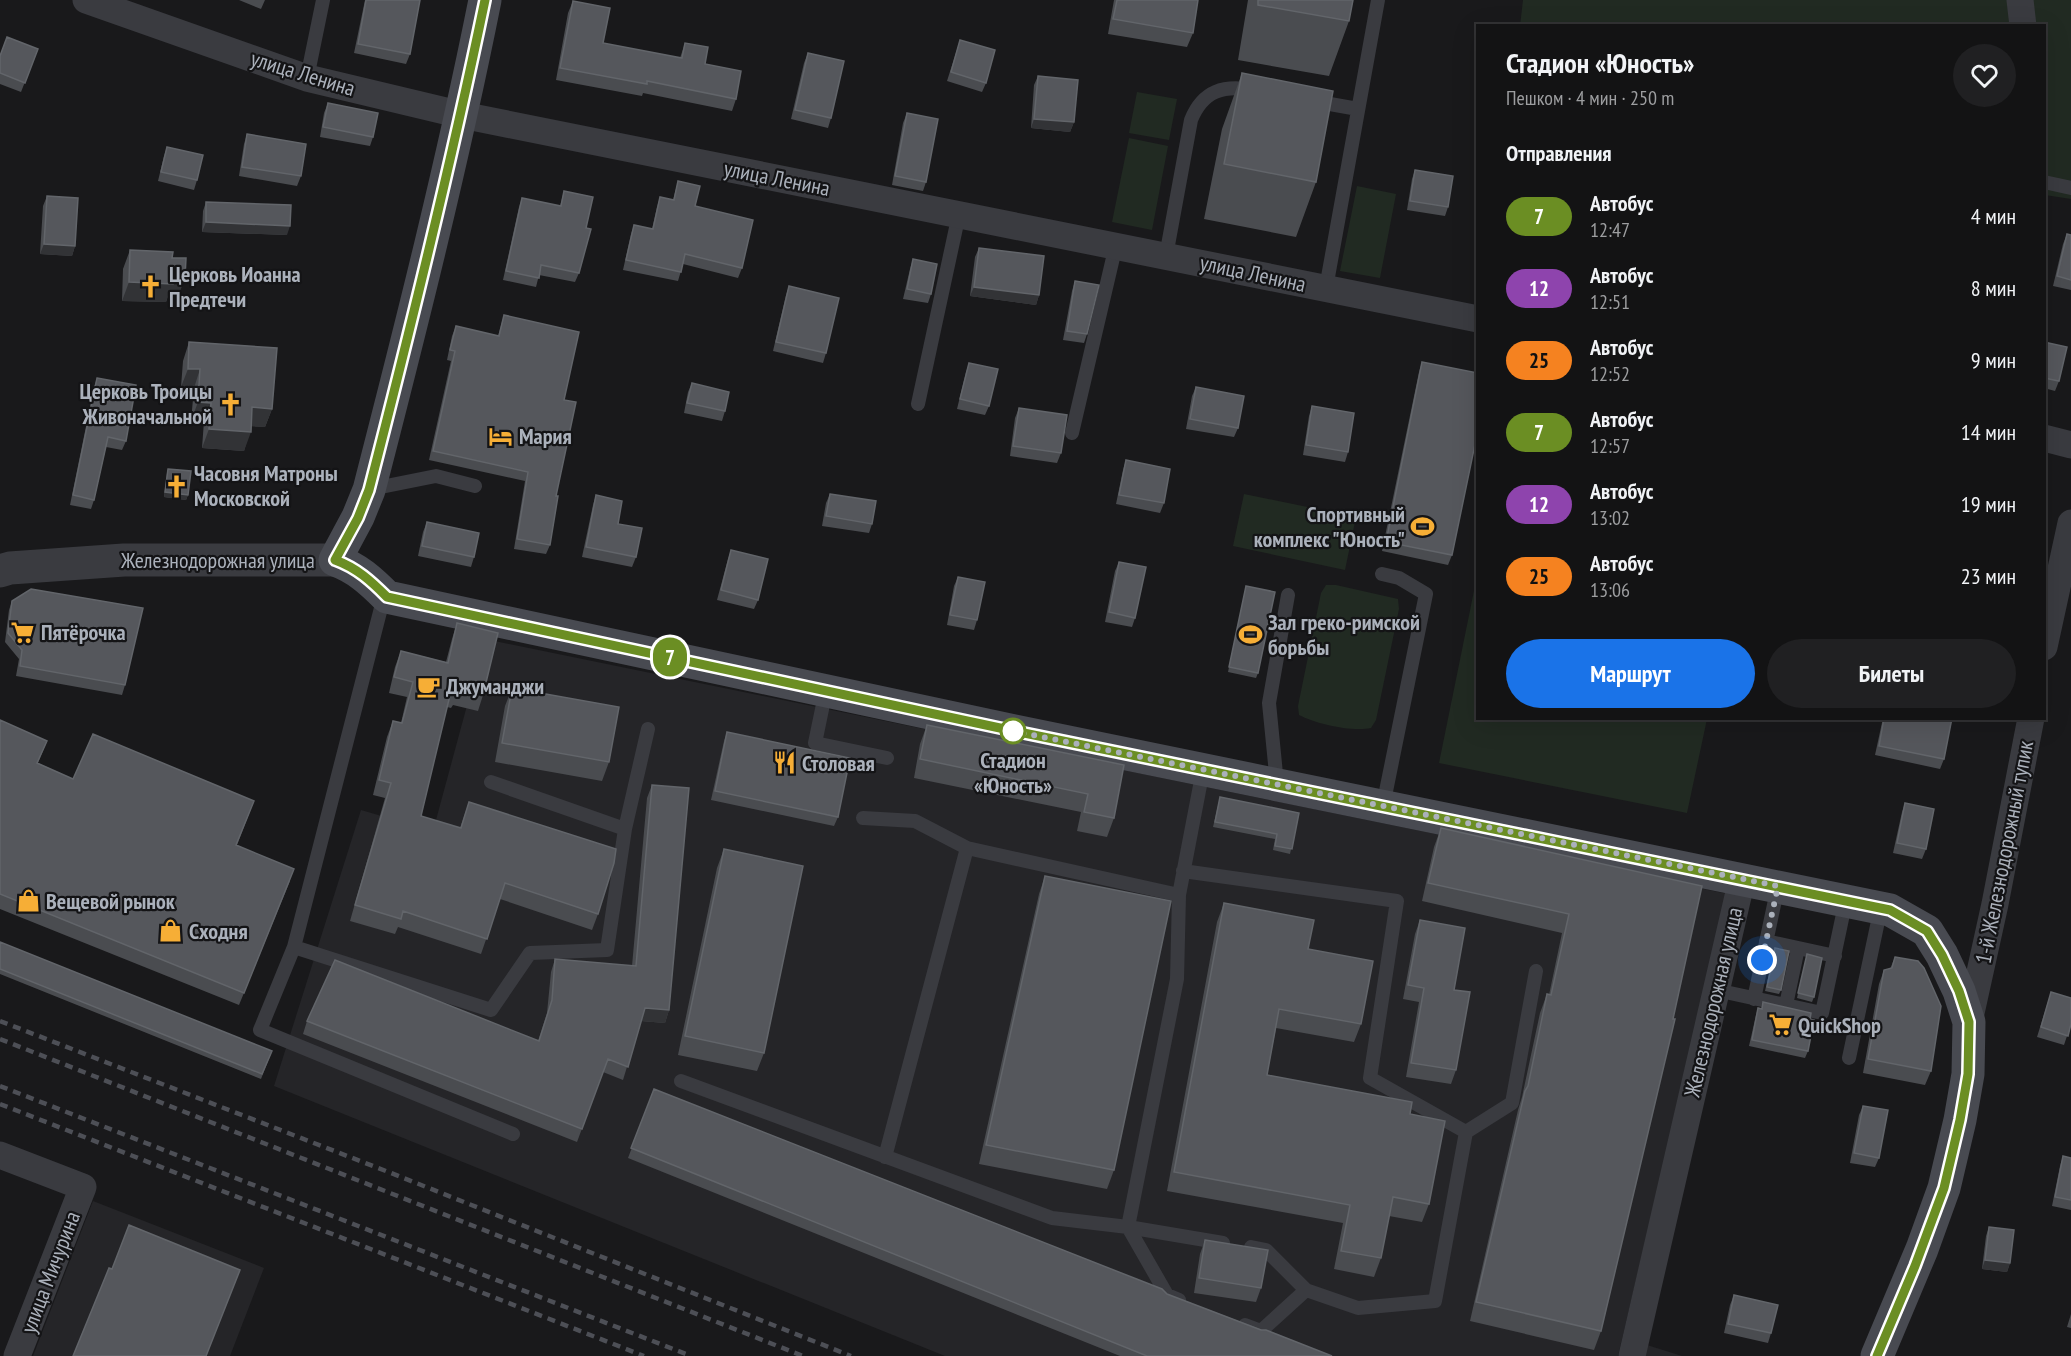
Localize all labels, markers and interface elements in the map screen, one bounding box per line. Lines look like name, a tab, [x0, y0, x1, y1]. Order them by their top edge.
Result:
street label: улица Ленина	[248, 44, 358, 102]
text: Стадион «Юность»	[1506, 44, 1694, 81]
button: heart	[1953, 44, 2016, 107]
text: Пешком · 4 мин · 250 m	[1506, 85, 1674, 111]
text: Отправления	[1506, 139, 1612, 167]
street label: улица Ленина	[722, 154, 832, 202]
text: Автобус	[1590, 189, 1653, 217]
text: 4 мин	[1971, 202, 2016, 230]
text: 7	[1534, 203, 1544, 230]
text: 12:47	[1590, 217, 1630, 243]
street label: улица Ленина	[1198, 248, 1308, 298]
place label: Церковь Иоанна Предтечи	[169, 260, 301, 313]
text: Автобус	[1590, 261, 1653, 289]
church icon: Церковь Иоанна Предтечи	[138, 274, 164, 300]
text: 8 мин	[1971, 274, 2016, 302]
text: 12	[1529, 275, 1549, 302]
text: 12:51	[1590, 289, 1630, 315]
text: Автобус	[1590, 333, 1653, 361]
text: 9 мин	[1971, 346, 2016, 374]
text: 25	[1529, 347, 1549, 374]
text: 12:52	[1590, 361, 1630, 387]
place label: Церковь Троицы Живоначальной	[80, 377, 212, 430]
church icon: Церковь Троицы Живоначальной	[217, 391, 243, 417]
text: Автобус	[1590, 405, 1653, 433]
text: 14 мин	[1961, 418, 2016, 446]
text: 7	[1534, 419, 1544, 446]
place label: Мария	[519, 422, 572, 450]
hotel icon: Мария	[488, 423, 514, 449]
text: 12:57	[1590, 433, 1630, 459]
place label: Часовня Матроны Московской	[194, 459, 338, 512]
church icon: Часовня Матроны Московской	[163, 473, 189, 499]
text: Автобус	[1590, 477, 1653, 505]
text: 19 мин	[1961, 490, 2016, 518]
text: 12	[1529, 491, 1549, 518]
place label: Спортивный комплекс "Юность"	[1254, 500, 1405, 553]
text: 13:02	[1590, 505, 1630, 531]
sports icon: Спортивный комплекс "Юность"	[1410, 514, 1436, 540]
street label: Железнодорожная улица	[120, 546, 315, 574]
text: Автобус	[1590, 549, 1653, 577]
text: 23 мин	[1961, 562, 2016, 590]
text: 25	[1529, 563, 1549, 590]
text: 13:06	[1590, 577, 1630, 603]
place label: Зал греко-римской борьбы	[1268, 608, 1420, 661]
place label: Пятёрочка	[41, 618, 126, 646]
supermarket icon: Пятёрочка	[10, 619, 36, 645]
sports icon: Зал греко-римской борьбы	[1237, 622, 1263, 648]
line badge: 7	[650, 638, 690, 676]
button: Маршрут	[1506, 639, 1755, 708]
button: Билеты	[1767, 639, 2016, 708]
text: 7	[665, 644, 675, 671]
place label: Джуманджи	[446, 672, 544, 700]
cafe icon: Джуманджи	[415, 673, 441, 699]
marker: Стадион «Юность»	[1000, 718, 1026, 744]
street label: 1-й Железнодорожный тупик	[1969, 738, 2039, 966]
place label: Стадион «Юность»	[974, 746, 1052, 799]
place label: Столовая	[802, 749, 875, 777]
restaurant icon: Столовая	[771, 750, 797, 776]
place label: Вещевой рынок	[46, 887, 176, 915]
shop icon: Вещевой рынок	[15, 888, 41, 914]
street label: Железнодорожная улица	[1677, 904, 1748, 1101]
place label: Сходня	[189, 917, 248, 945]
shop icon: Сходня	[158, 918, 184, 944]
your location	[1747, 945, 1777, 975]
place label: QuickShop	[1798, 1011, 1881, 1039]
supermarket icon: QuickShop	[1767, 1012, 1793, 1038]
street label: улица Мичурина	[14, 1207, 86, 1337]

